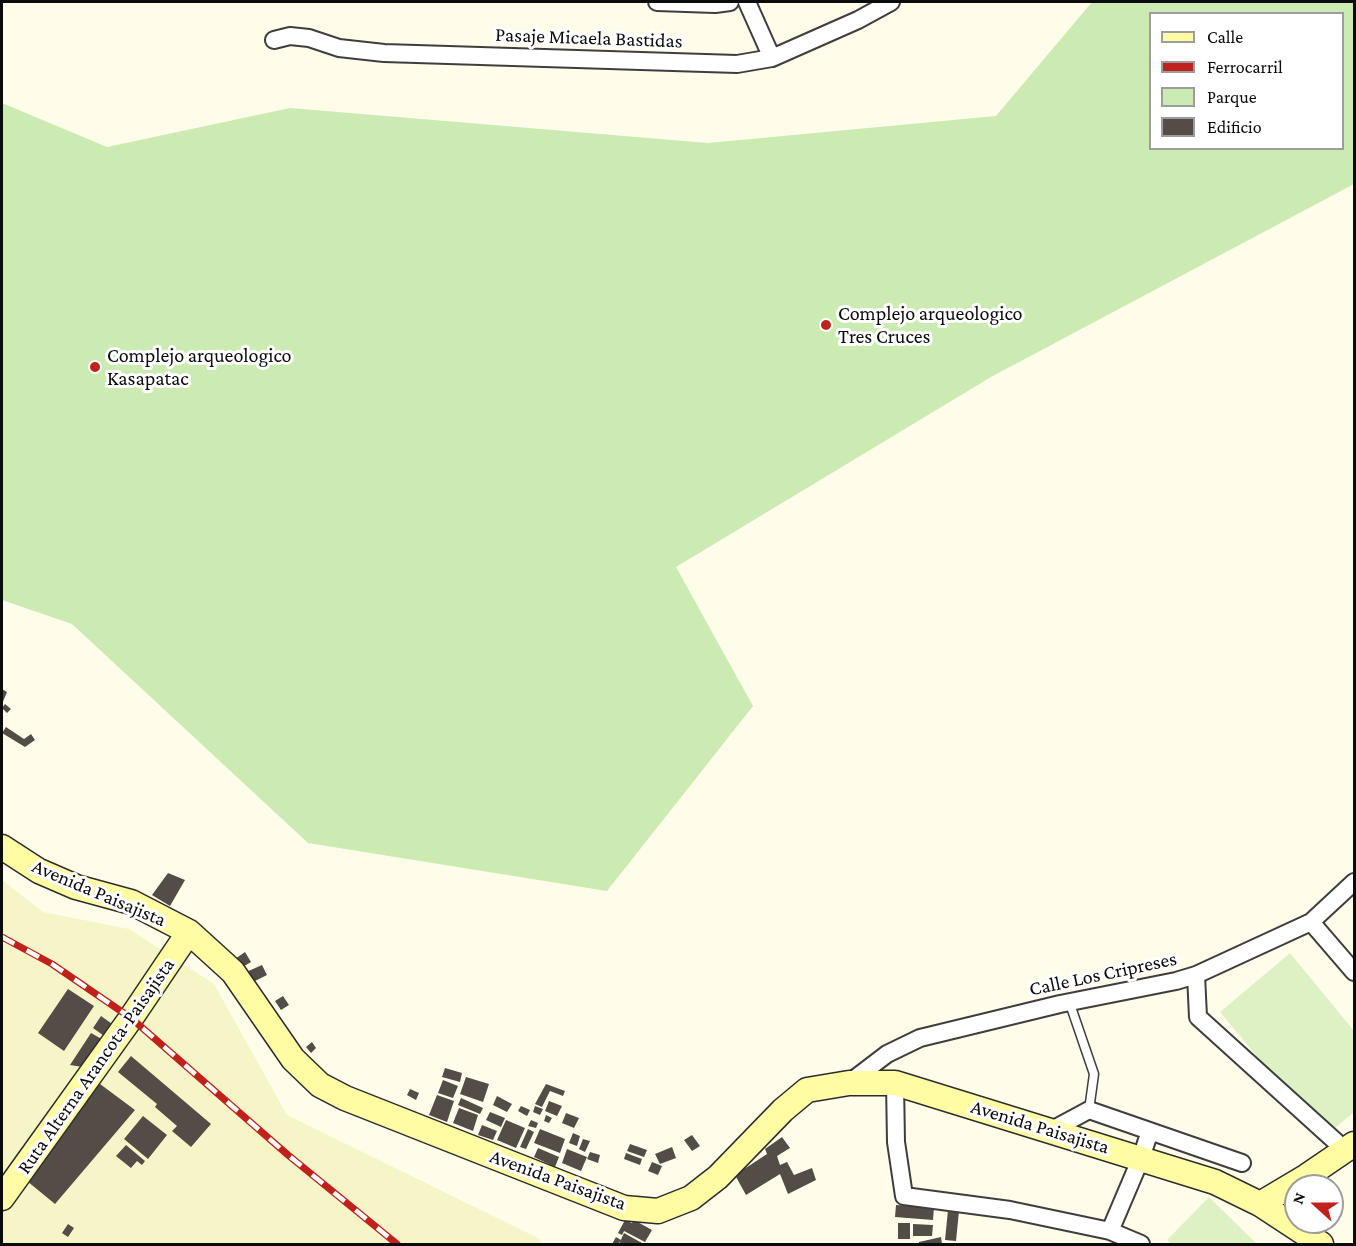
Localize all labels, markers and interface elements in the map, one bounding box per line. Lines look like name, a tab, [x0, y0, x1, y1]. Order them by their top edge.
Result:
legend	[1149, 12, 1344, 150]
street label: Pasaje Micaela Bastidas	[495, 23, 683, 53]
text: Calle	[1207, 27, 1243, 47]
text: Ferrocarril	[1207, 57, 1283, 77]
text: Parque	[1207, 87, 1257, 107]
text: Edificio	[1207, 117, 1262, 137]
place label: Complejo arqueologico Tres Cruces	[838, 302, 1023, 349]
marker: Complejo arqueologico Tres Cruces	[819, 318, 833, 332]
place label: Complejo arqueologico Kasapatac	[107, 344, 292, 391]
marker: Complejo arqueologico Kasapatac	[88, 360, 102, 374]
street label: Avenida Paisajista	[28, 854, 170, 932]
street label: Calle Los Cripreses	[1027, 947, 1179, 1001]
street label: Ruta Alterna Arancota-Paisajista	[12, 953, 180, 1179]
street label: Avenida Paisajista	[968, 1095, 1112, 1159]
street label: Avenida Paisajista	[487, 1144, 629, 1216]
north arrow	[1284, 1174, 1344, 1234]
text: N	[1289, 1190, 1308, 1206]

